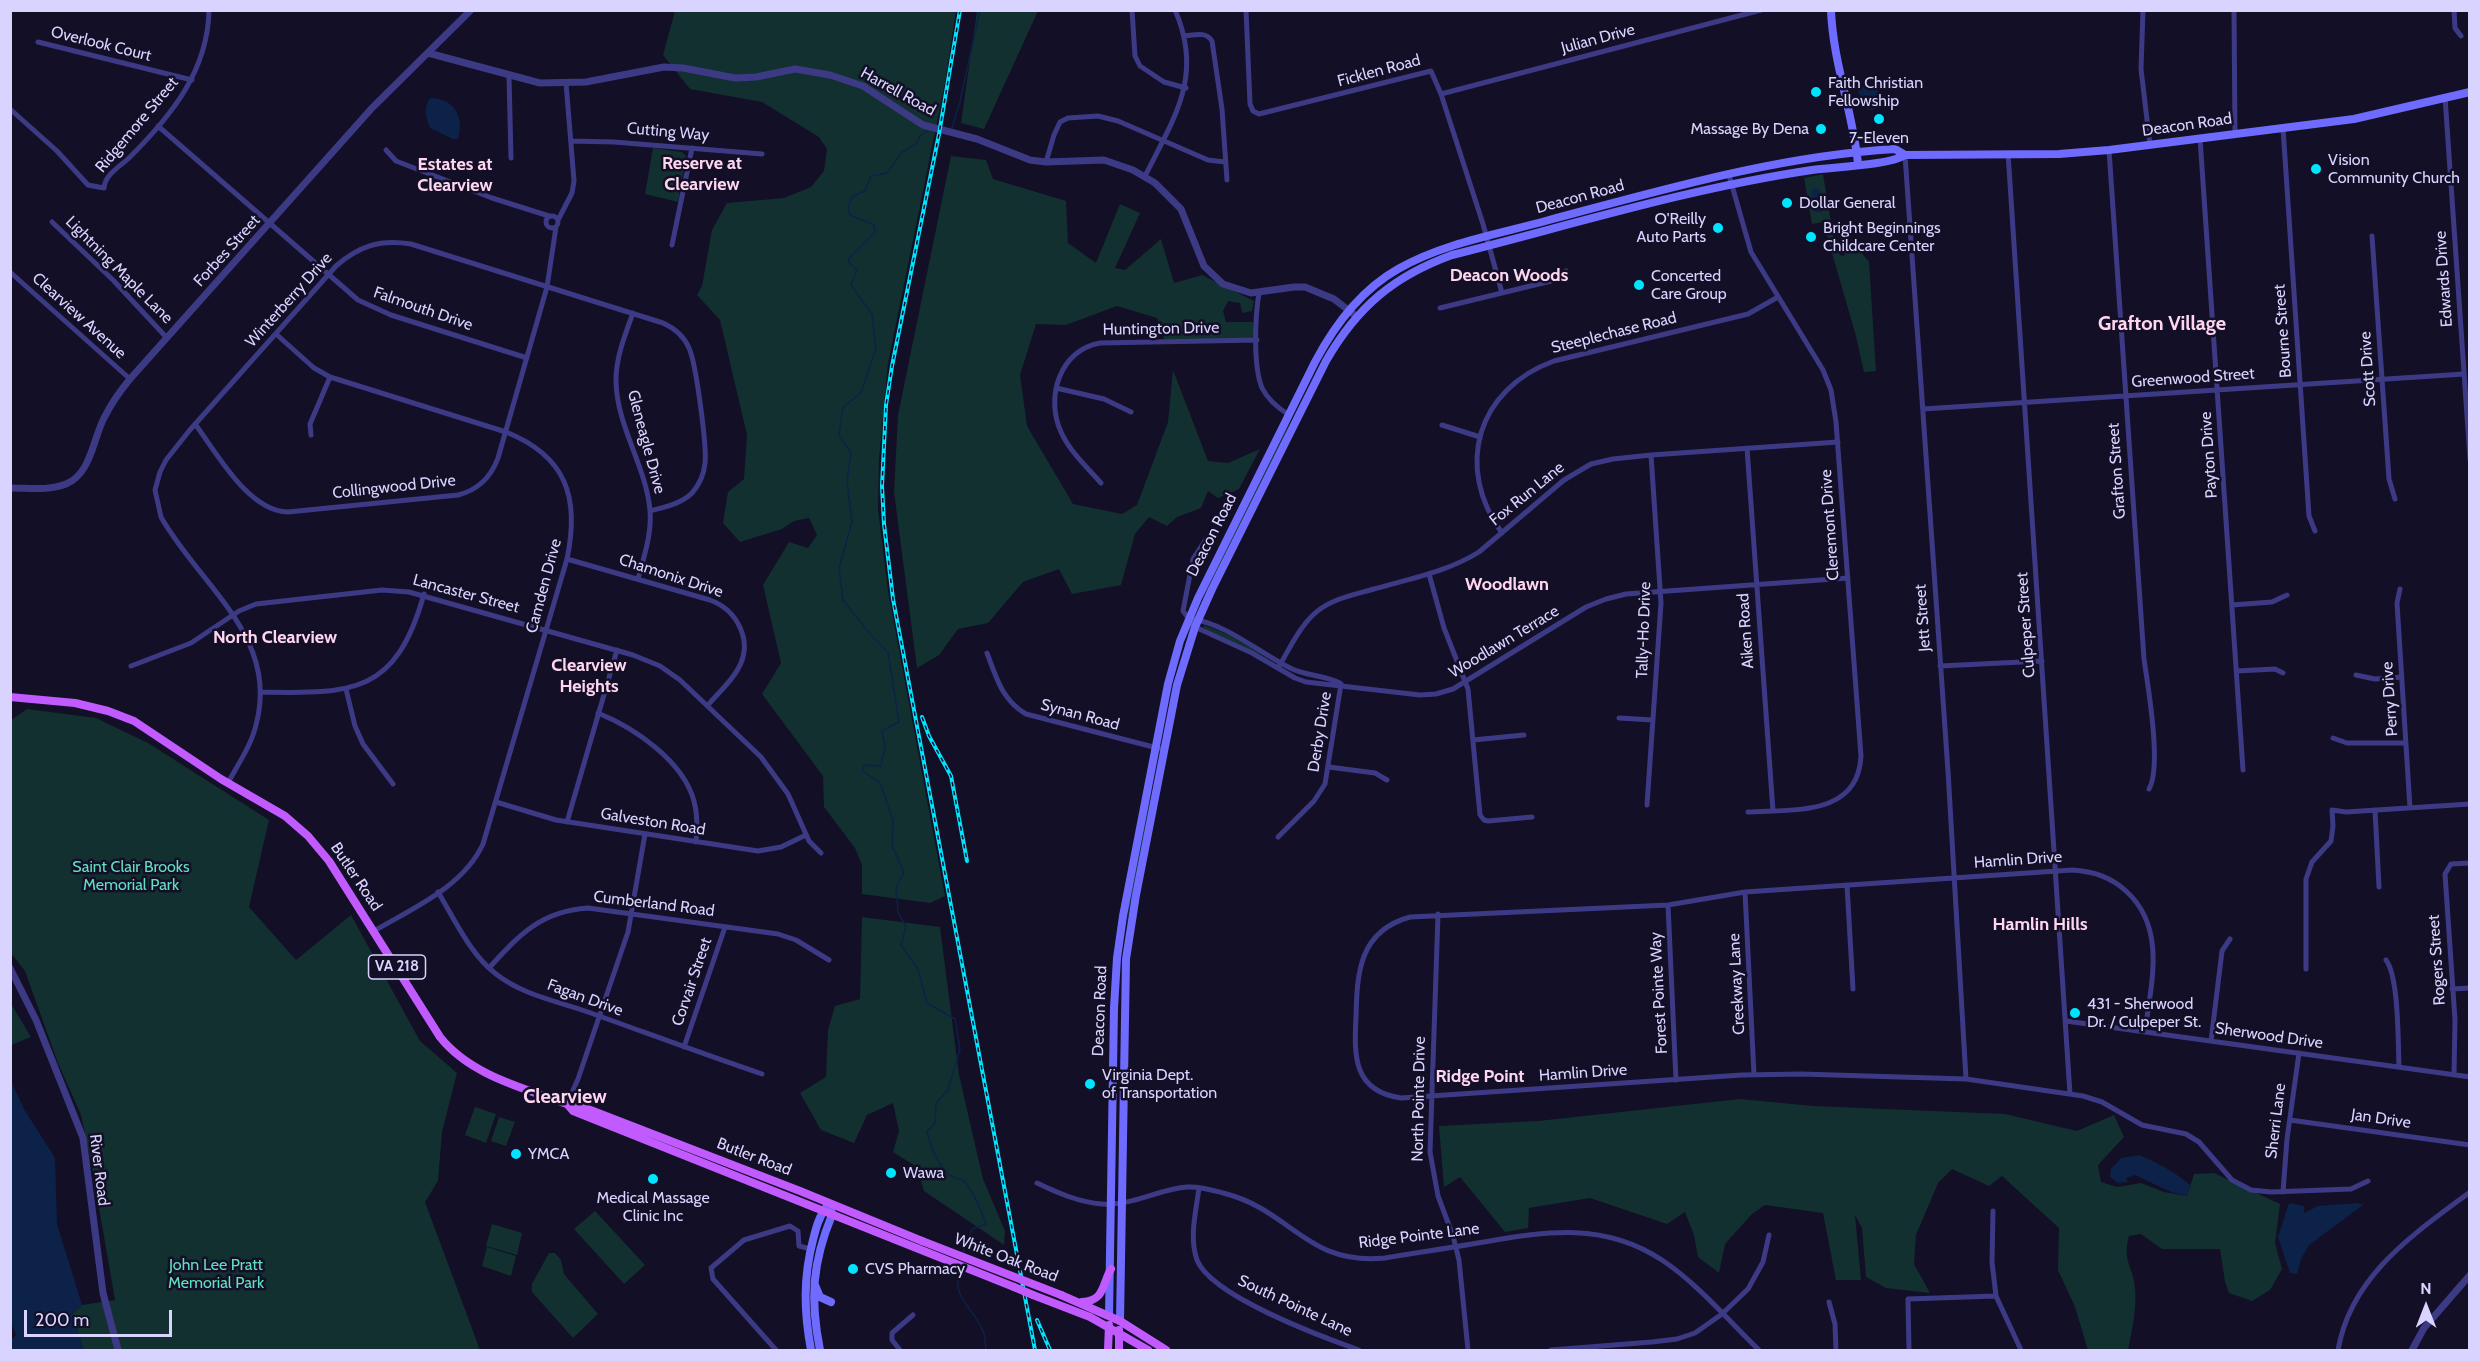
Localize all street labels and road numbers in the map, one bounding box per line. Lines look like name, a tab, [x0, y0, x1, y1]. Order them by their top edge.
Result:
street label: Julian Drive	[1559, 20, 1637, 58]
street label: Overlook Court	[49, 22, 153, 66]
street label: Ficklen Road	[1335, 51, 1423, 91]
street label: Harrell Road	[857, 64, 939, 120]
street label: Ridgemore Street	[92, 73, 182, 177]
street label: Deacon Road	[2141, 109, 2233, 141]
street label: Cutting Way	[626, 119, 710, 145]
street label: Deacon Road	[1534, 176, 1626, 218]
street label: Forbes Street	[190, 211, 264, 291]
street label: Lightning Maple Lane	[61, 212, 177, 328]
street label: Edwards Drive	[2431, 230, 2457, 328]
street label: Winterberry Drive	[242, 249, 336, 351]
street label: Clearview Avenue	[28, 269, 130, 363]
street label: Falmouth Drive	[371, 283, 475, 335]
street label: Bourne Street	[2270, 284, 2296, 378]
street label: Steeplechase Road	[1549, 308, 1679, 358]
street label: Huntington Drive	[1103, 318, 1219, 340]
street label: Scott Drive	[2356, 331, 2380, 407]
street label: Greenwood Street	[2131, 364, 2255, 392]
street label: Gleneagle Drive	[623, 388, 669, 496]
street label: Payton Drive	[2196, 411, 2222, 499]
street label: Grafton Street	[2104, 422, 2130, 520]
street label: Fox Run Lane	[1486, 458, 1568, 530]
street label: Cleremont Drive	[1817, 469, 1843, 581]
street label: Collingwood Drive	[331, 471, 457, 503]
street label: Deacon Road	[1183, 490, 1241, 580]
street label: Camden Drive	[522, 537, 566, 635]
street label: Chamonix Drive	[616, 550, 726, 602]
street label: Lancaster Street	[411, 571, 521, 617]
street label: Culpeper Street	[2013, 572, 2039, 678]
street label: Tally-Ho Drive	[1633, 581, 1655, 679]
street label: Jett Street	[1911, 584, 1935, 652]
street label: Aiken Road	[1734, 593, 1758, 669]
street label: Woodlawn Terrace	[1446, 602, 1562, 682]
street label: Perry Drive	[2378, 661, 2402, 737]
street label: Derby Drive	[1304, 690, 1336, 774]
street label: Synan Road	[1038, 695, 1122, 735]
street label: Galveston Road	[599, 804, 707, 840]
street label: Butler Road	[326, 839, 386, 915]
street label: Hamlin Drive	[1973, 847, 2063, 873]
street label: Cumberland Road	[592, 887, 716, 921]
street label: Rogers Street	[2424, 914, 2450, 1006]
street label: Forest Pointe Way	[1646, 932, 1672, 1054]
street label: Creekway Lane	[1725, 933, 1749, 1035]
street label: Corvair Street	[668, 935, 716, 1029]
road number: VA 218	[368, 955, 426, 979]
street label: Deacon Road	[1089, 965, 1111, 1057]
street label: Fagan Drive	[544, 975, 626, 1021]
street label: Sherwood Drive	[2214, 1019, 2324, 1053]
street label: North Pointe Drive	[1408, 1036, 1430, 1162]
street label: Hamlin Drive	[1538, 1060, 1628, 1086]
street label: Sherri Lane	[2262, 1082, 2290, 1160]
street label: Jan Drive	[2350, 1105, 2412, 1133]
street label: River Road	[85, 1133, 113, 1207]
street label: Butler Road	[714, 1134, 794, 1180]
street label: Ridge Pointe Lane	[1358, 1219, 1480, 1253]
street label: White Oak Road	[951, 1229, 1061, 1287]
street label: South Pointe Lane	[1235, 1271, 1355, 1341]

